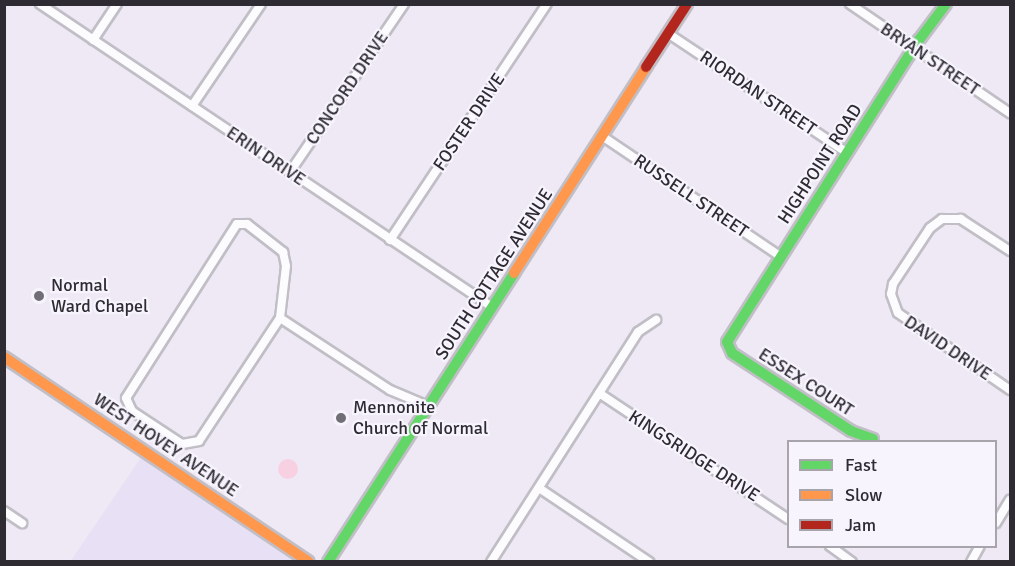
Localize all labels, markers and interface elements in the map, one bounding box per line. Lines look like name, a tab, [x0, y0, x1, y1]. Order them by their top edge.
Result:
street label: BRYAN STREET	[876, 18, 984, 100]
street label: CONCORD DRIVE	[301, 27, 393, 149]
street label: RIORDAN STREET	[696, 46, 820, 140]
street label: FOSTER DRIVE	[429, 69, 509, 175]
street label: HIGHPOINT ROAD	[773, 100, 867, 228]
street label: ERIN DRIVE	[222, 122, 310, 190]
street label: RUSSELL STREET	[630, 150, 752, 242]
street label: SOUTH COTTAGE AVENUE	[431, 184, 557, 364]
place label: Normal Ward Chapel	[51, 275, 148, 318]
marker: Normal Ward Chapel	[32, 289, 46, 303]
street label: DAVID DRIVE	[900, 311, 996, 385]
street label: ESSEX COURT	[754, 343, 858, 421]
street label: WEST HOVEY AVENUE	[89, 388, 243, 502]
place label: Mennonite Church of Normal	[353, 397, 488, 440]
street label: KINGSRIDGE DRIVE	[625, 406, 763, 506]
marker: Mennonite Church of Normal	[334, 411, 348, 425]
legend	[787, 440, 997, 548]
text: Fast	[845, 454, 877, 476]
text: Slow	[845, 484, 882, 506]
text: Jam	[845, 514, 876, 536]

